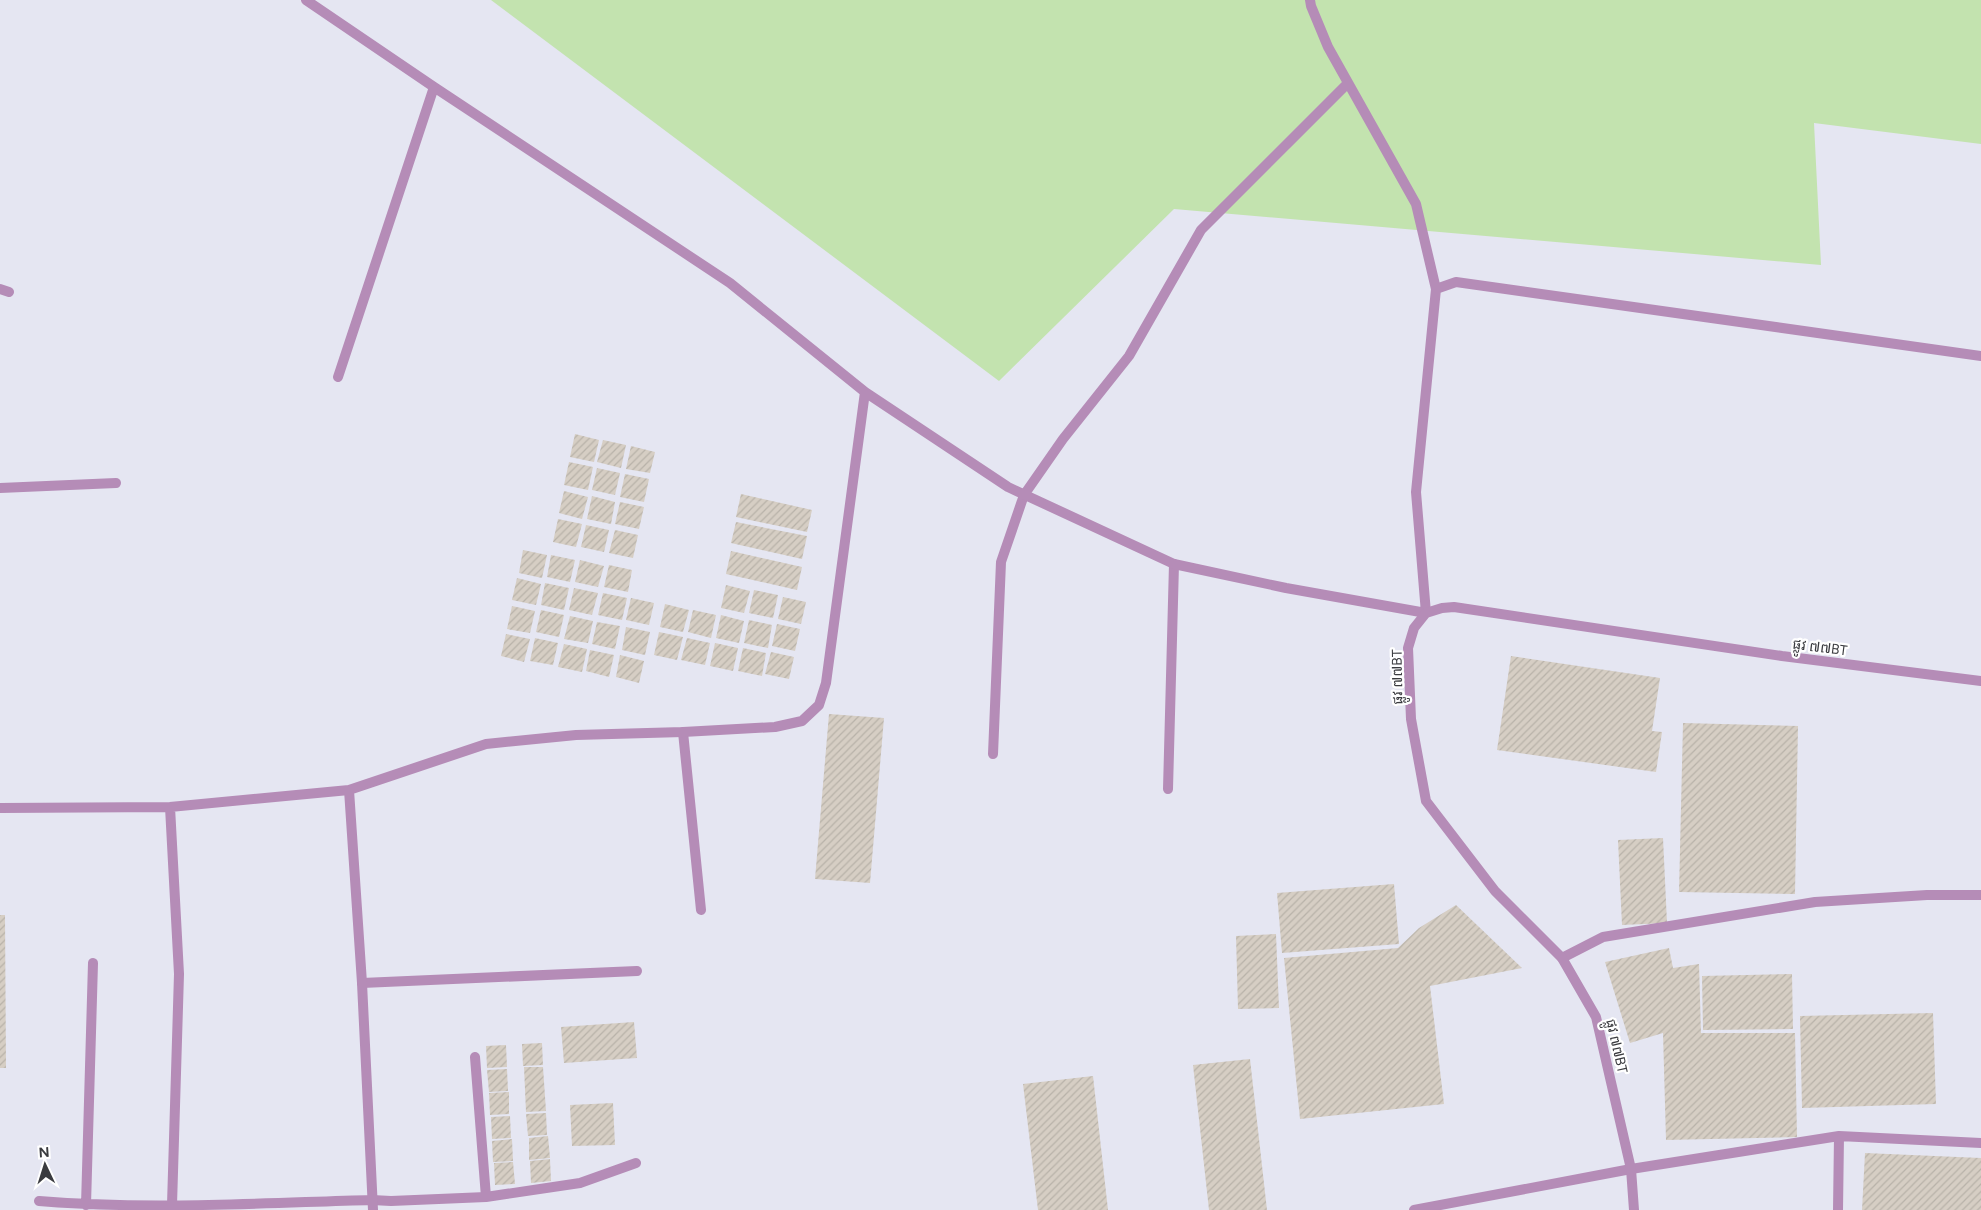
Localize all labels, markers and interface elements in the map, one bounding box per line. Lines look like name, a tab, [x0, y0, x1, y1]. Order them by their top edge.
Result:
street label: ផ្លូវ ៧៧BT	[1791, 636, 1849, 662]
street label: ផ្លូវ ៧៧BT	[1389, 649, 1410, 705]
street label: ផ្លូវ ៧៧BT	[1599, 1017, 1631, 1076]
north arrow	[20, 1140, 70, 1190]
text: N	[38, 1144, 50, 1161]

